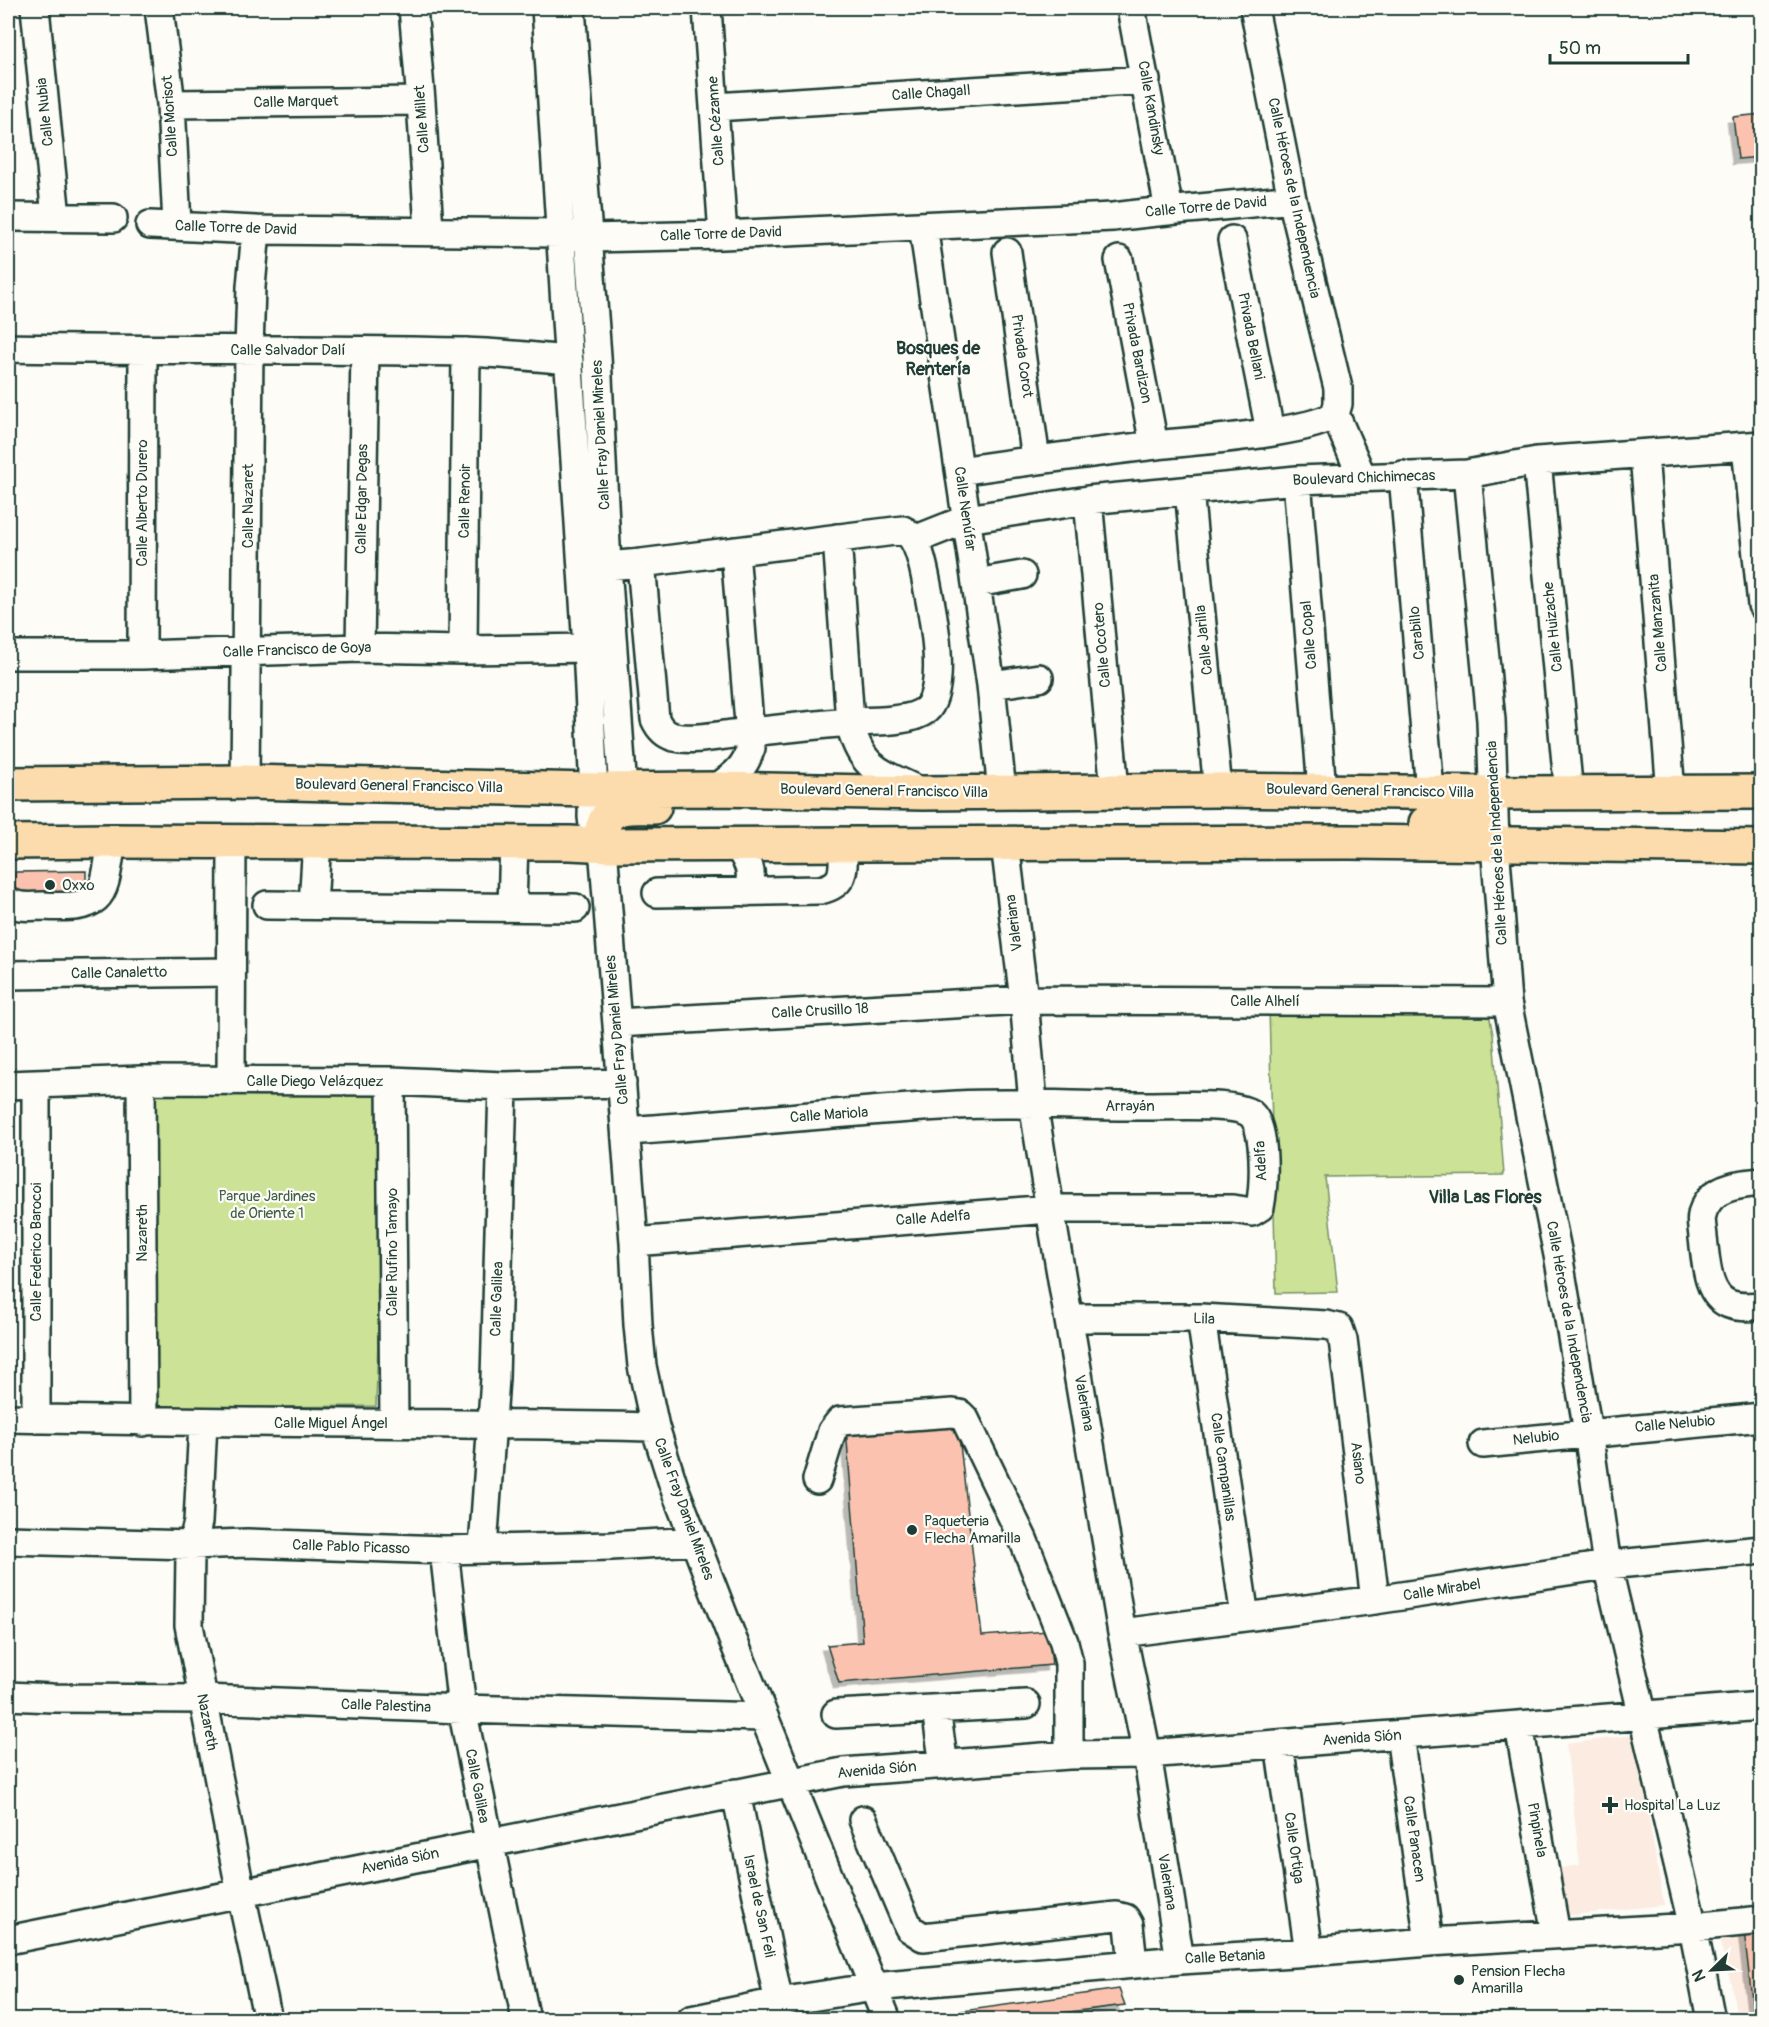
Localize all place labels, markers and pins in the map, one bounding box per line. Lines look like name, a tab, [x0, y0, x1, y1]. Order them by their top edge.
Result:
place label: Oxxo	[62, 876, 95, 895]
marker: Oxxo	[43, 878, 57, 892]
place label: Paqueteria Flecha Amarilla	[924, 1512, 1021, 1548]
marker: Paqueteria Flecha Amarilla	[905, 1523, 919, 1537]
marker: Hospital La Luz	[1601, 1796, 1619, 1814]
place label: Hospital La Luz	[1624, 1796, 1721, 1815]
place label: Pension Flecha Amarilla	[1471, 1962, 1565, 1998]
marker: Pension Flecha Amarilla	[1452, 1973, 1466, 1987]

